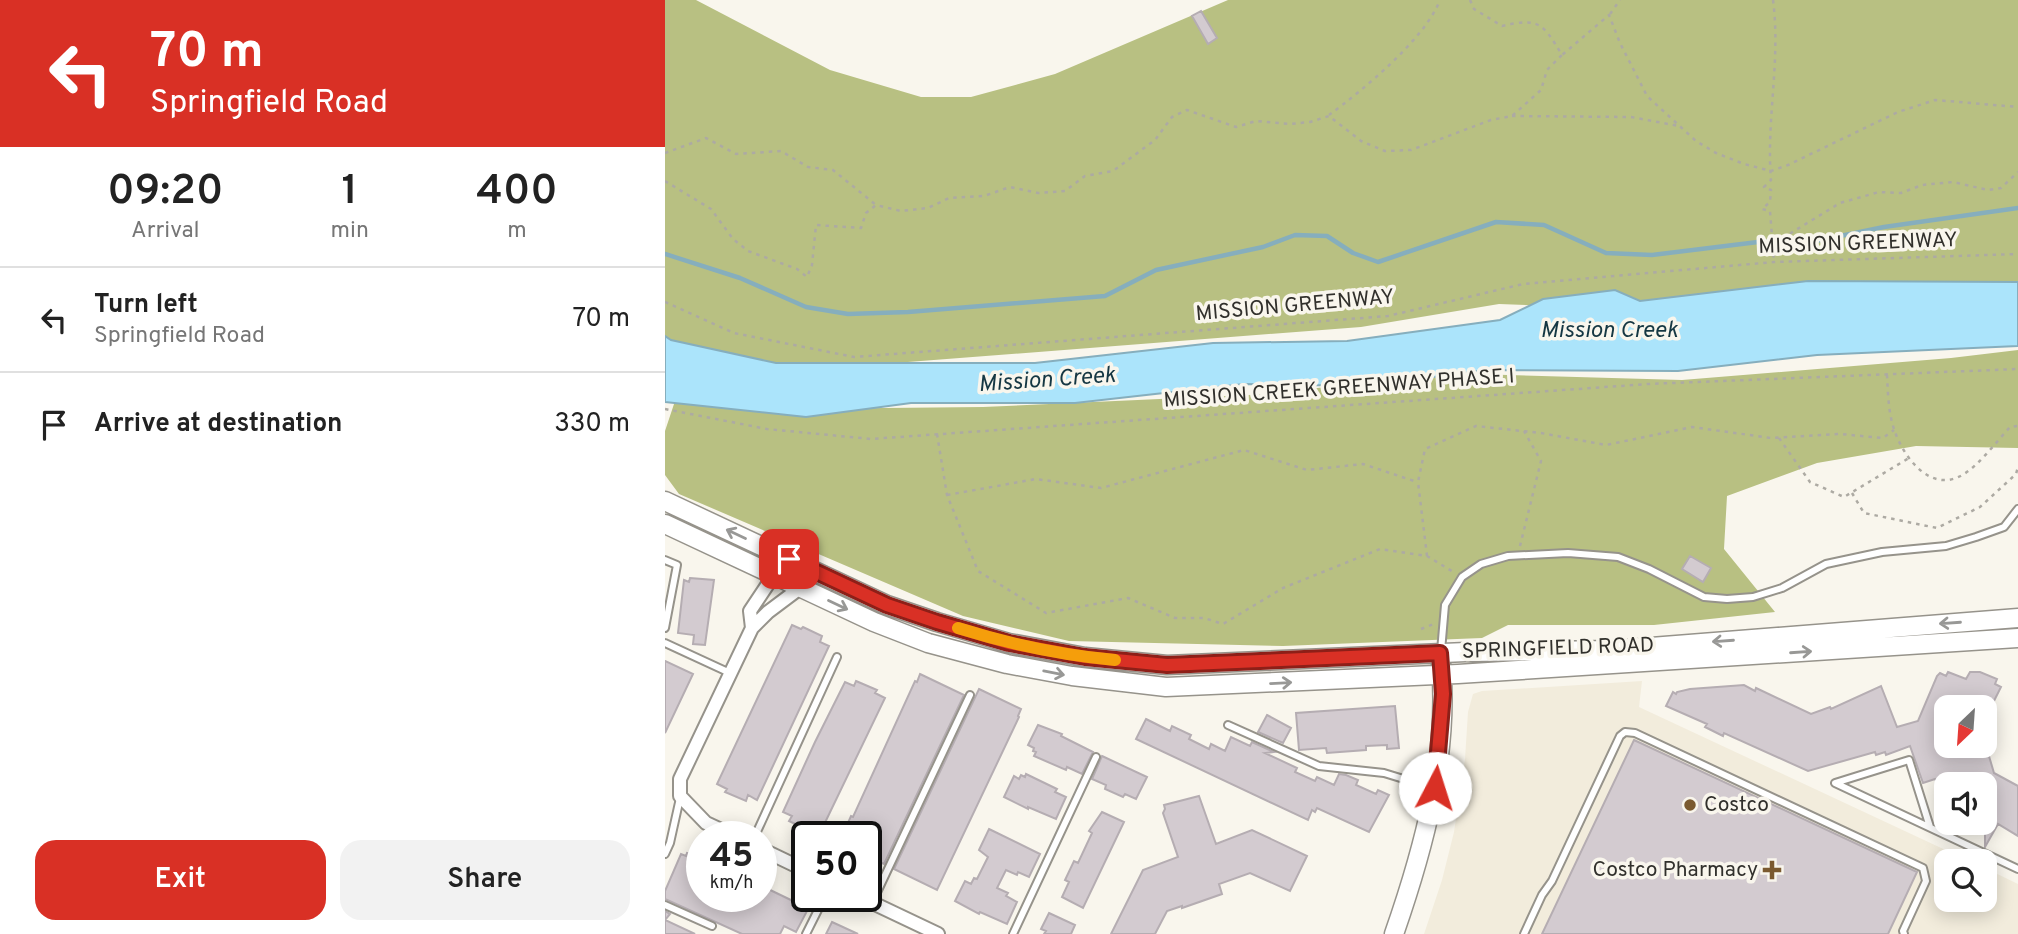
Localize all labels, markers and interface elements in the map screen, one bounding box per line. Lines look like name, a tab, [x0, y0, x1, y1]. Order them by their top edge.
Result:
text: 70 m	[150, 23, 264, 85]
icon: left	[35, 28, 126, 119]
text: Springfield Road	[150, 84, 388, 124]
text: 09:20	[107, 166, 223, 219]
text: 1	[342, 166, 358, 219]
text: 400	[476, 166, 558, 219]
text: Arrival	[131, 217, 200, 246]
text: min	[331, 217, 369, 246]
text: m	[507, 217, 527, 246]
street label: MISSION GREENWAY	[1758, 227, 1958, 261]
street label: MISSION GREENWAY	[1195, 284, 1395, 328]
text: Turn left	[94, 289, 198, 322]
icon: left	[35, 301, 73, 339]
text: 70 m	[572, 303, 630, 336]
water label: Mission Creek	[1540, 317, 1678, 346]
text: Springfield Road	[94, 322, 265, 351]
water label: Mission Creek	[977, 362, 1117, 400]
street label: MISSION CREEK GREENWAY PHASE I	[1163, 363, 1515, 415]
icon: arrive	[35, 406, 73, 444]
text: Arrive at destination	[94, 408, 342, 441]
text: 330 m	[554, 408, 630, 441]
one-way arrow	[725, 527, 747, 540]
pin	[759, 529, 819, 589]
icon: arrive	[770, 540, 808, 578]
one-way arrow	[827, 599, 848, 612]
one-way arrow	[1939, 617, 1962, 630]
street label: SPRINGFIELD ROAD	[1461, 632, 1655, 666]
one-way arrow	[1712, 635, 1735, 648]
one-way arrow	[1789, 645, 1812, 658]
one-way arrow	[1042, 667, 1065, 680]
one-way arrow	[1269, 677, 1292, 690]
north arrow	[1934, 695, 1997, 758]
map controls	[1934, 695, 1997, 912]
position arrow	[1398, 751, 1472, 825]
button: sound	[1934, 772, 1997, 835]
place label: Costco	[1704, 792, 1769, 819]
marker: Costco	[1682, 797, 1698, 813]
speed limit sign: 50	[791, 821, 882, 912]
text: 45	[710, 835, 753, 879]
button: Exit	[35, 840, 326, 920]
button: Share	[340, 840, 630, 920]
button: search	[1934, 849, 1997, 912]
place label: Costco Pharmacy	[1593, 857, 1758, 884]
marker: Costco Pharmacy	[1764, 862, 1780, 878]
text: km/h	[710, 872, 753, 895]

